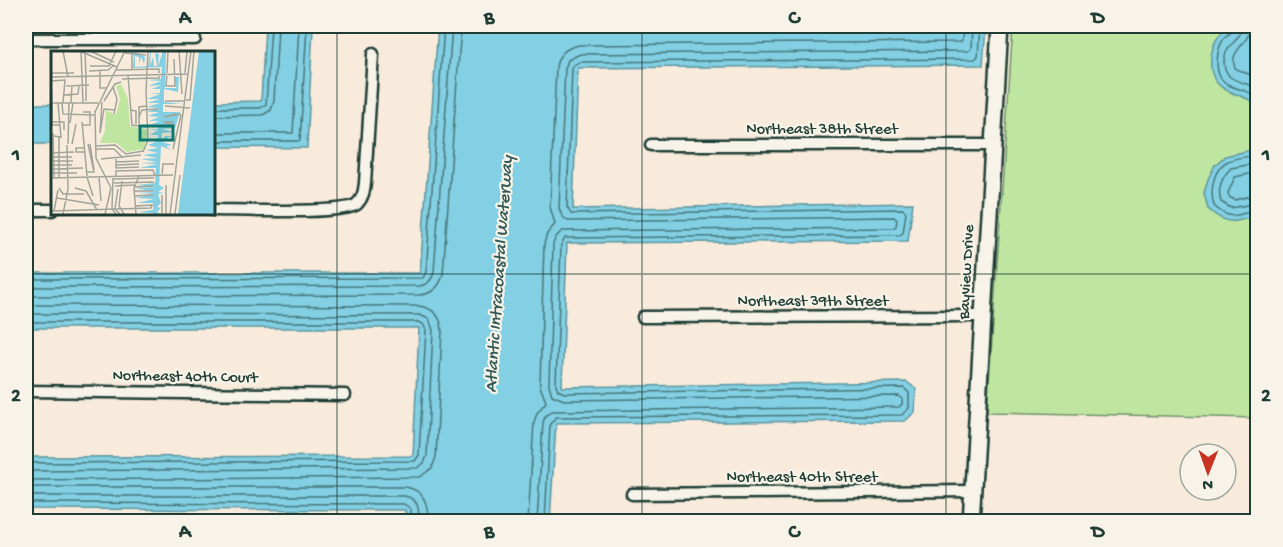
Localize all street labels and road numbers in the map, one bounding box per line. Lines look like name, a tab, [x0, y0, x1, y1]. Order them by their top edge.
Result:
street label: Northeast 38th Street	[746, 121, 899, 140]
street label: Bayview Drive	[956, 223, 980, 321]
street label: Northeast 39th Street	[738, 293, 890, 312]
street label: Northeast 40th Court	[112, 367, 259, 389]
street label: Northeast 40th Street	[726, 469, 879, 488]

